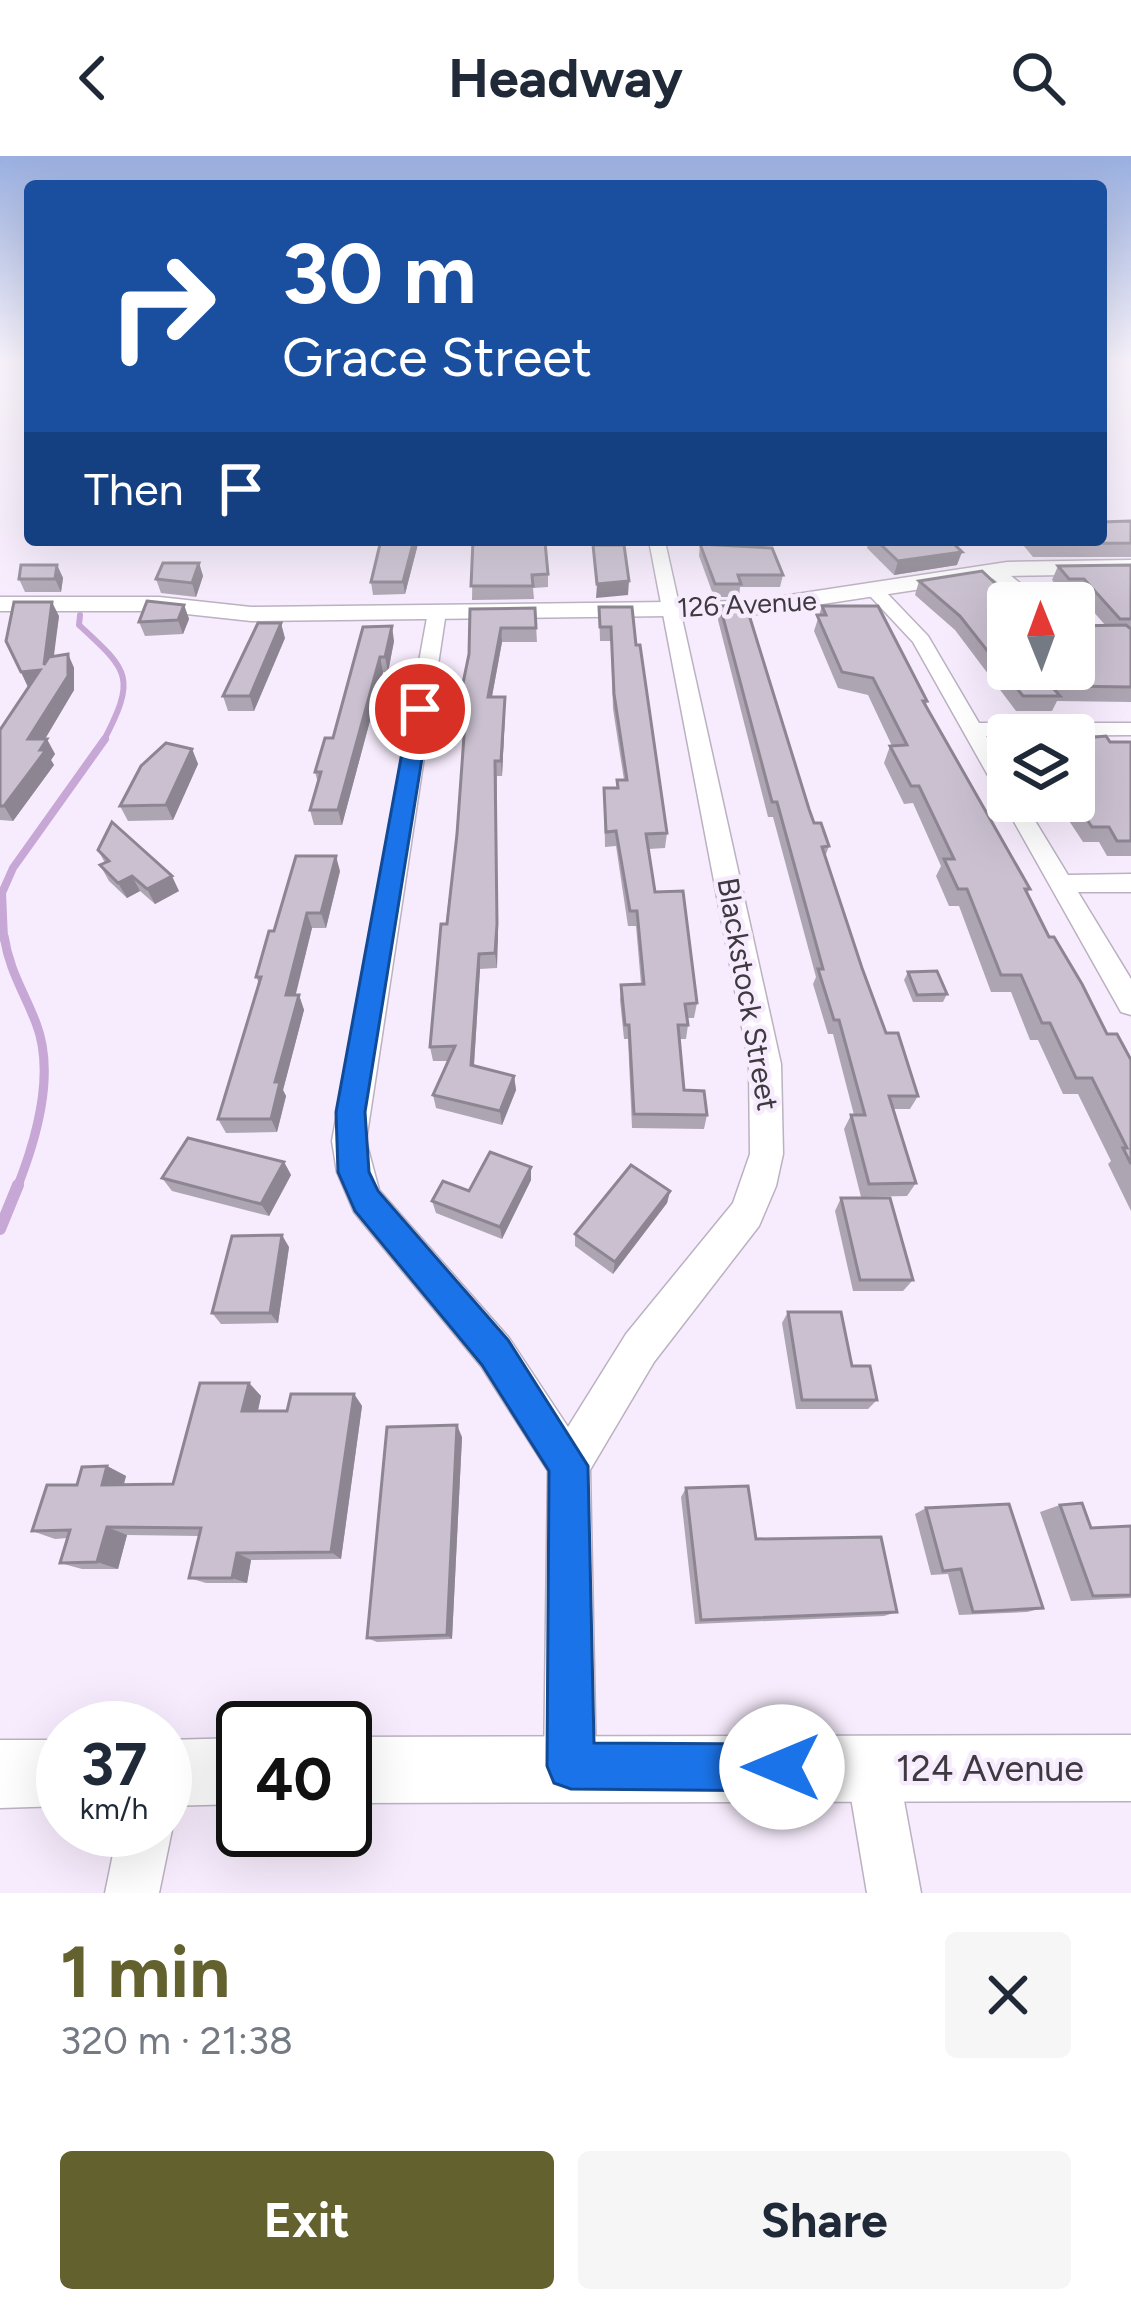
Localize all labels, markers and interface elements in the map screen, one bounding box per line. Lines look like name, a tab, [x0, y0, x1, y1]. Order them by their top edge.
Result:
icon: back	[60, 45, 126, 111]
icon: search	[1005, 45, 1071, 111]
text: Headway	[448, 46, 683, 111]
text: 30 m	[282, 223, 476, 324]
icon: right	[84, 228, 240, 384]
text: Grace Street	[282, 325, 592, 390]
icon: arrive	[208, 456, 274, 522]
text: Then	[84, 462, 184, 516]
north arrow	[987, 582, 1095, 690]
map controls	[987, 582, 1095, 822]
street label: 126 Avenue	[676, 584, 818, 624]
pin	[369, 658, 471, 760]
icon: arrive	[387, 676, 453, 742]
button: layers	[987, 714, 1095, 822]
street label: Blackstock Street	[709, 875, 787, 1113]
speed limit sign: 40	[216, 1701, 372, 1857]
position arrow	[719, 1704, 845, 1830]
text: 37	[81, 1728, 147, 1800]
street label: 124 Avenue	[896, 1747, 1084, 1790]
text: km/h	[80, 1790, 148, 1827]
text: 1 min	[60, 1929, 230, 2015]
button: close	[945, 1932, 1071, 2058]
text: 320 m · 21:38	[60, 2017, 293, 2064]
button: Exit	[60, 2151, 554, 2289]
button: Share	[578, 2151, 1071, 2289]

